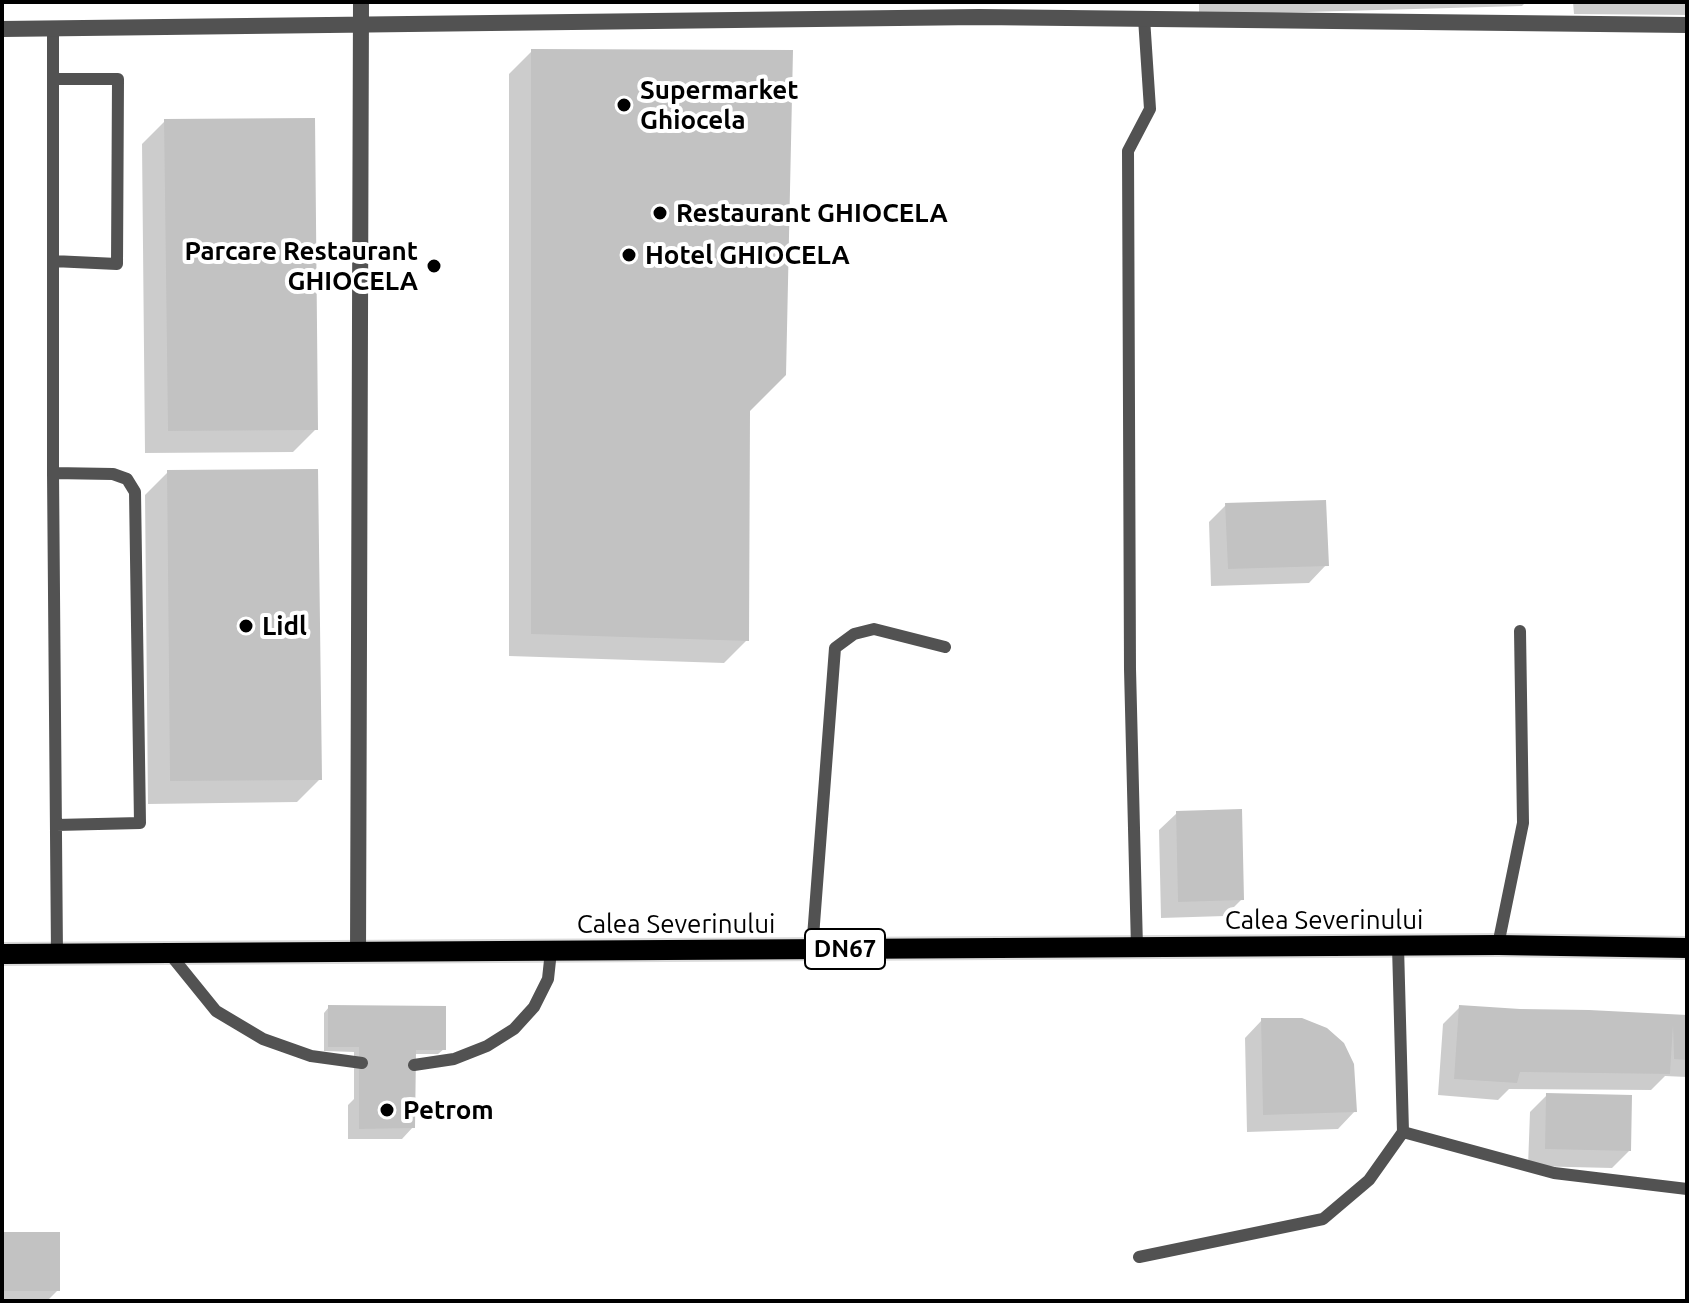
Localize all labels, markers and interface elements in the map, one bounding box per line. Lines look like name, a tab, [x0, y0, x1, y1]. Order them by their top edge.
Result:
place label: Supermarket Ghiocela	[640, 74, 798, 136]
marker: Supermarket Ghiocela	[615, 96, 633, 114]
place label: Restaurant GHIOCELA	[676, 197, 948, 229]
marker: Restaurant GHIOCELA	[651, 204, 669, 222]
place label: Parcare Restaurant GHIOCELA	[184, 235, 418, 296]
place label: Hotel GHIOCELA	[645, 239, 850, 271]
marker: Hotel GHIOCELA	[620, 246, 638, 264]
marker: Parcare Restaurant GHIOCELA	[425, 257, 443, 275]
place label: Lidl	[262, 610, 307, 642]
marker: Lidl	[237, 617, 255, 635]
street label: Calea Severinului	[1225, 904, 1423, 936]
street label: Calea Severinului	[577, 908, 775, 940]
road number: DN67	[805, 929, 885, 969]
place label: Petrom	[403, 1094, 494, 1126]
marker: Petrom	[378, 1101, 396, 1119]

